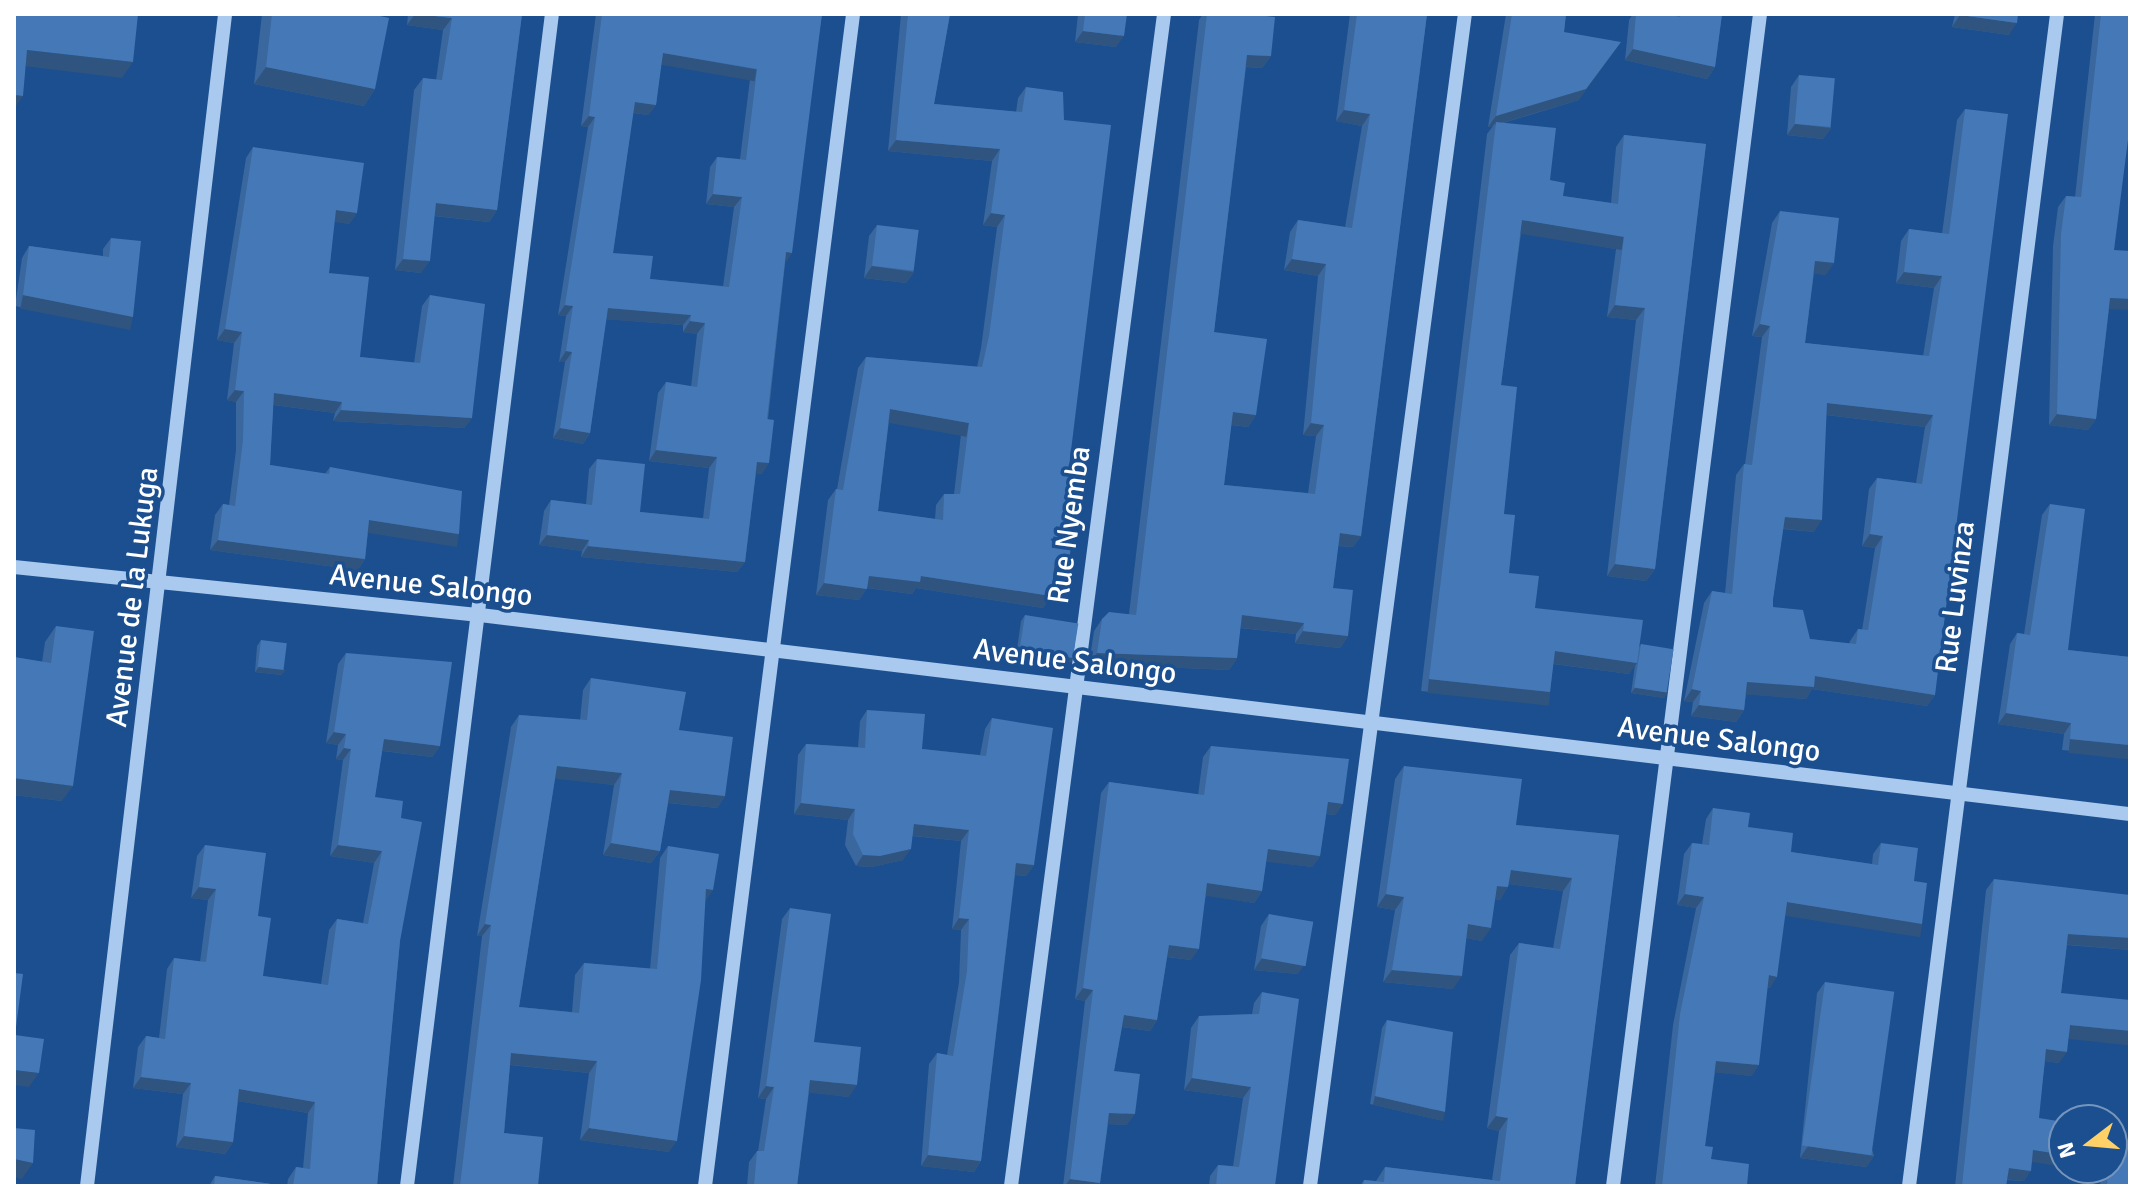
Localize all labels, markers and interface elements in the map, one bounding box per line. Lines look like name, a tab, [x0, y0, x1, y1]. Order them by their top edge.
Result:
street label: Rue Nyemba	[1041, 444, 1099, 606]
street label: Avenue de la Lukuga	[99, 465, 167, 729]
street label: Rue Luvinza	[1929, 519, 1983, 675]
street label: Avenue Salongo	[328, 557, 534, 615]
street label: Avenue Salongo	[971, 632, 1179, 692]
street label: Avenue Salongo	[1615, 710, 1823, 770]
north arrow	[2048, 1104, 2128, 1184]
text: N	[2051, 1139, 2081, 1161]

